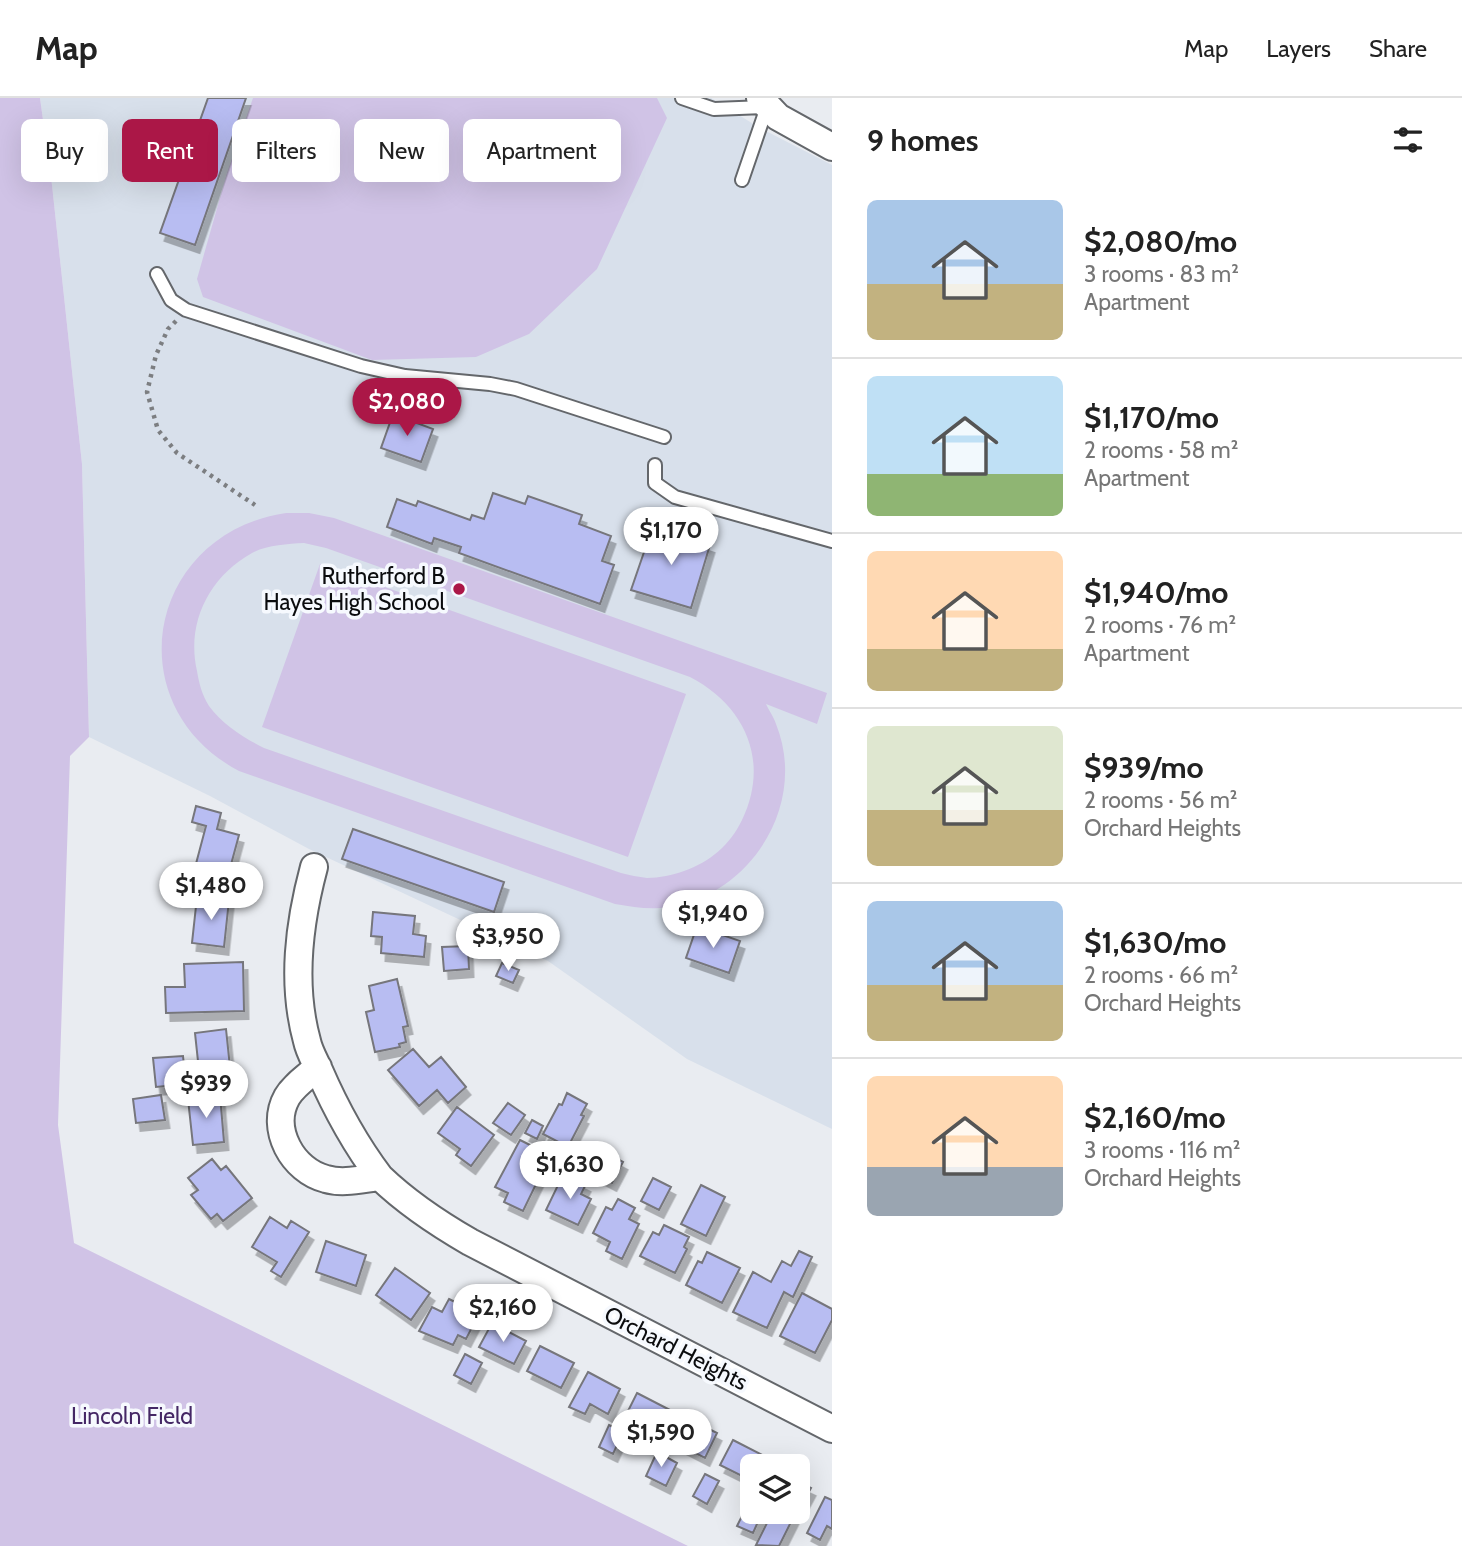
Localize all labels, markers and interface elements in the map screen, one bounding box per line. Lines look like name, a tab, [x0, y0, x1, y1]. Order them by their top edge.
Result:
text: Map	[35, 28, 98, 68]
text: Map	[1184, 34, 1228, 63]
text: Layers	[1266, 34, 1331, 63]
text: Share	[1369, 34, 1427, 63]
chip: Buy	[21, 119, 108, 182]
chip: Rent	[122, 119, 218, 182]
chip: Filters	[232, 119, 340, 182]
chip: New	[354, 119, 449, 182]
chip: Apartment	[463, 119, 621, 182]
icon: filters	[1389, 121, 1427, 159]
text: 9 homes	[867, 122, 978, 159]
text: $2,080/mo	[1084, 223, 1237, 260]
icon: home	[923, 228, 1007, 312]
text: 3 rooms · 83 m²	[1084, 260, 1239, 288]
text: Apartment	[1084, 288, 1189, 316]
pin: $2,080	[350, 378, 464, 438]
text: $2,080	[368, 387, 446, 415]
text: $1,170/mo	[1084, 399, 1219, 436]
icon: home	[923, 404, 1007, 488]
text: 2 rooms · 58 m²	[1084, 436, 1238, 464]
text: Apartment	[1084, 464, 1189, 492]
pin: $1,170	[614, 508, 728, 567]
text: $1,170	[640, 516, 703, 544]
place label: Rutherford B Hayes High School	[263, 562, 446, 616]
text: $1,940/mo	[1084, 574, 1228, 611]
icon: home	[923, 579, 1007, 663]
marker: Rutherford B Hayes High School	[451, 581, 467, 597]
text: 2 rooms · 76 m²	[1084, 611, 1236, 639]
text: Apartment	[1084, 639, 1189, 667]
text: $939/mo	[1084, 749, 1204, 786]
icon: home	[923, 754, 1007, 838]
text: 2 rooms · 56 m²	[1084, 786, 1238, 814]
text: Orchard Heights	[1084, 814, 1241, 842]
pin: $1,480	[154, 862, 268, 922]
text: $1,480	[175, 871, 247, 899]
pin: $1,940	[656, 890, 770, 950]
text: $1,940	[678, 899, 748, 927]
pin: $3,950	[451, 914, 565, 973]
text: $3,950	[472, 922, 544, 950]
text: $1,630/mo	[1084, 924, 1226, 961]
icon: home	[923, 929, 1007, 1013]
text: 2 rooms · 66 m²	[1084, 961, 1238, 989]
text: Orchard Heights	[1084, 989, 1241, 1017]
pin: $939	[165, 1060, 247, 1120]
text: $939	[180, 1069, 232, 1097]
text: $2,160/mo	[1084, 1099, 1226, 1136]
icon: home	[923, 1104, 1007, 1188]
text: 3 rooms · 116 m²	[1084, 1136, 1240, 1164]
pin: $1,630	[513, 1142, 627, 1201]
text: $1,630	[536, 1150, 604, 1178]
text: Orchard Heights	[1084, 1164, 1241, 1192]
pin: $2,160	[446, 1284, 560, 1344]
text: $2,160	[469, 1293, 537, 1321]
street label: Orchard Heights	[600, 1300, 752, 1396]
park label: Lincoln Field	[71, 1402, 193, 1430]
pin: $1,590	[604, 1410, 718, 1469]
text: $1,590	[627, 1418, 695, 1446]
map controls	[740, 1454, 810, 1524]
button: layers	[740, 1454, 810, 1524]

